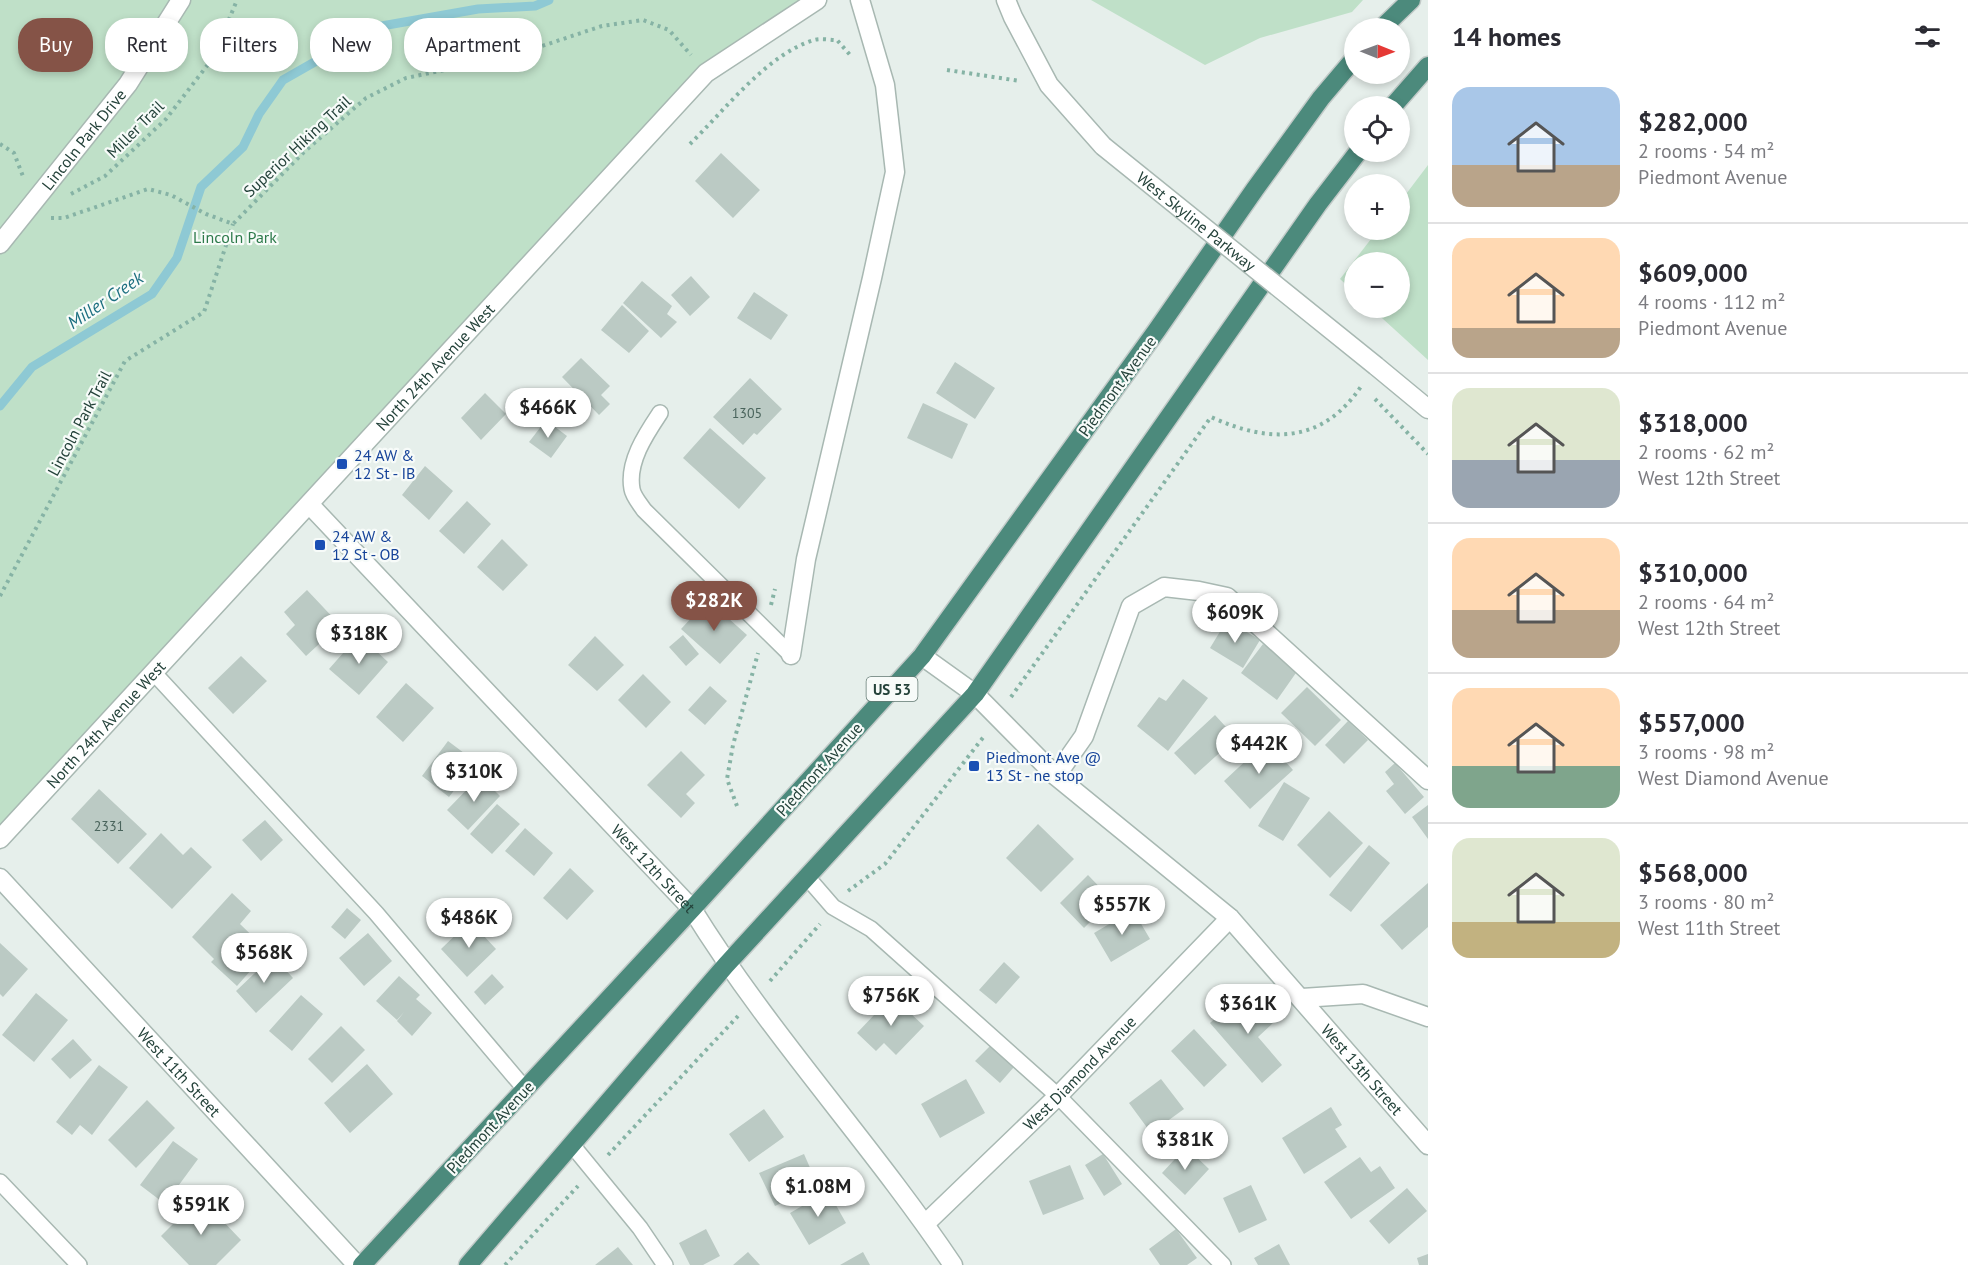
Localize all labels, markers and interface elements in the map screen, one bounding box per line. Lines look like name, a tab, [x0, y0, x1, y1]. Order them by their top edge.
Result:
chip: Buy	[18, 18, 93, 72]
chip: Rent	[105, 18, 188, 72]
chip: Filters	[200, 18, 298, 72]
chip: New	[310, 18, 392, 72]
chip: Apartment	[404, 18, 542, 72]
north arrow	[1344, 18, 1410, 84]
map controls	[1344, 18, 1410, 318]
text: 14 homes	[1452, 20, 1561, 53]
icon: filters	[1911, 20, 1944, 53]
street label: Lincoln Park Drive	[37, 85, 130, 194]
street label: Superior Hiking Trail	[239, 91, 355, 201]
street label: Miller Trail	[102, 96, 168, 162]
button: locate	[1344, 96, 1410, 162]
text: $282,000	[1638, 105, 1748, 138]
icon: home	[1500, 111, 1572, 183]
text: 2 rooms · 54 m²	[1638, 138, 1774, 164]
text: Piedmont Avenue	[1638, 164, 1787, 190]
street label: West Skyline Parkway	[1133, 167, 1261, 276]
button: +	[1344, 174, 1410, 240]
park label: Lincoln Park	[193, 227, 277, 247]
button: −	[1344, 252, 1410, 318]
text: $609,000	[1638, 256, 1748, 289]
icon: home	[1500, 262, 1572, 334]
water label: Miller Creek	[63, 266, 148, 334]
text: 4 rooms · 112 m²	[1638, 289, 1785, 315]
street label: North 24th Avenue West	[371, 299, 499, 435]
text: Piedmont Avenue	[1638, 315, 1787, 341]
street label: Piedmont Avenue	[1074, 332, 1160, 440]
street label: Lincoln Park Trail	[43, 367, 115, 479]
pin: $466K	[506, 388, 590, 439]
text: $466K	[519, 394, 577, 420]
house number: 1305	[732, 404, 762, 422]
text: $318,000	[1638, 406, 1748, 439]
icon: home	[1500, 412, 1572, 484]
text: 2 rooms · 62 m²	[1638, 439, 1774, 465]
place label: 24 AW & 12 St - IB	[354, 445, 415, 483]
marker: 24 AW & 12 St - IB	[335, 457, 349, 471]
text: West 12th Street	[1638, 465, 1780, 491]
place label: 24 AW & 12 St - OB	[332, 526, 400, 564]
marker: 24 AW & 12 St - OB	[313, 538, 327, 552]
text: $310,000	[1638, 556, 1748, 589]
icon: home	[1500, 562, 1572, 634]
pin: $282K	[672, 581, 756, 632]
text: $282K	[685, 587, 743, 613]
text: 2 rooms · 64 m²	[1638, 589, 1774, 615]
pin: $609K	[1193, 593, 1277, 644]
text: $609K	[1206, 599, 1264, 625]
pin: $318K	[317, 614, 401, 665]
text: West 12th Street	[1638, 615, 1780, 641]
text: $318K	[330, 620, 388, 646]
street label: North 24th Avenue West	[42, 656, 170, 792]
road number: US 53	[866, 677, 918, 701]
text: $557,000	[1638, 706, 1745, 739]
icon: home	[1500, 712, 1572, 784]
street label: Piedmont Avenue	[772, 718, 866, 820]
pin: $442K	[1217, 724, 1301, 775]
text: $442K	[1230, 730, 1288, 756]
text: 3 rooms · 98 m²	[1638, 739, 1774, 765]
place label: Piedmont Ave @ 13 St - ne stop	[986, 747, 1101, 785]
pin: $310K	[432, 752, 516, 803]
text: $310K	[445, 758, 503, 784]
marker: Piedmont Ave @ 13 St - ne stop	[967, 759, 981, 773]
text: West Diamond Avenue	[1638, 765, 1829, 791]
house number: 2331	[94, 817, 124, 835]
street label: West 12th Street	[607, 820, 700, 917]
text: $568,000	[1638, 856, 1748, 889]
icon: home	[1500, 862, 1572, 934]
pin: $557K	[1080, 885, 1164, 936]
text: 3 rooms · 80 m²	[1638, 889, 1774, 915]
text: $557K	[1093, 891, 1151, 917]
pin: $486K	[427, 898, 511, 949]
text: $486K	[440, 904, 498, 930]
text: West 11th Street	[1638, 915, 1780, 941]
pin: $568K	[222, 933, 306, 984]
text: $568K	[235, 939, 293, 965]
pin: $756K	[849, 976, 933, 1027]
text: $756K	[862, 982, 920, 1008]
pin: $361K	[1206, 984, 1290, 1035]
text: $361K	[1219, 990, 1277, 1016]
street label: West Diamond Avenue	[1019, 1012, 1140, 1134]
street label: West 13th Street	[1317, 1020, 1407, 1119]
street label: West 11th Street	[133, 1023, 225, 1121]
street label: Piedmont Avenue	[442, 1076, 538, 1178]
pin: $381K	[1143, 1120, 1227, 1171]
text: $381K	[1156, 1126, 1214, 1152]
pin: $1.08M	[769, 1167, 867, 1218]
text: $1.08M	[785, 1173, 851, 1199]
pin: $591K	[159, 1185, 243, 1236]
text: $591K	[172, 1191, 230, 1217]

